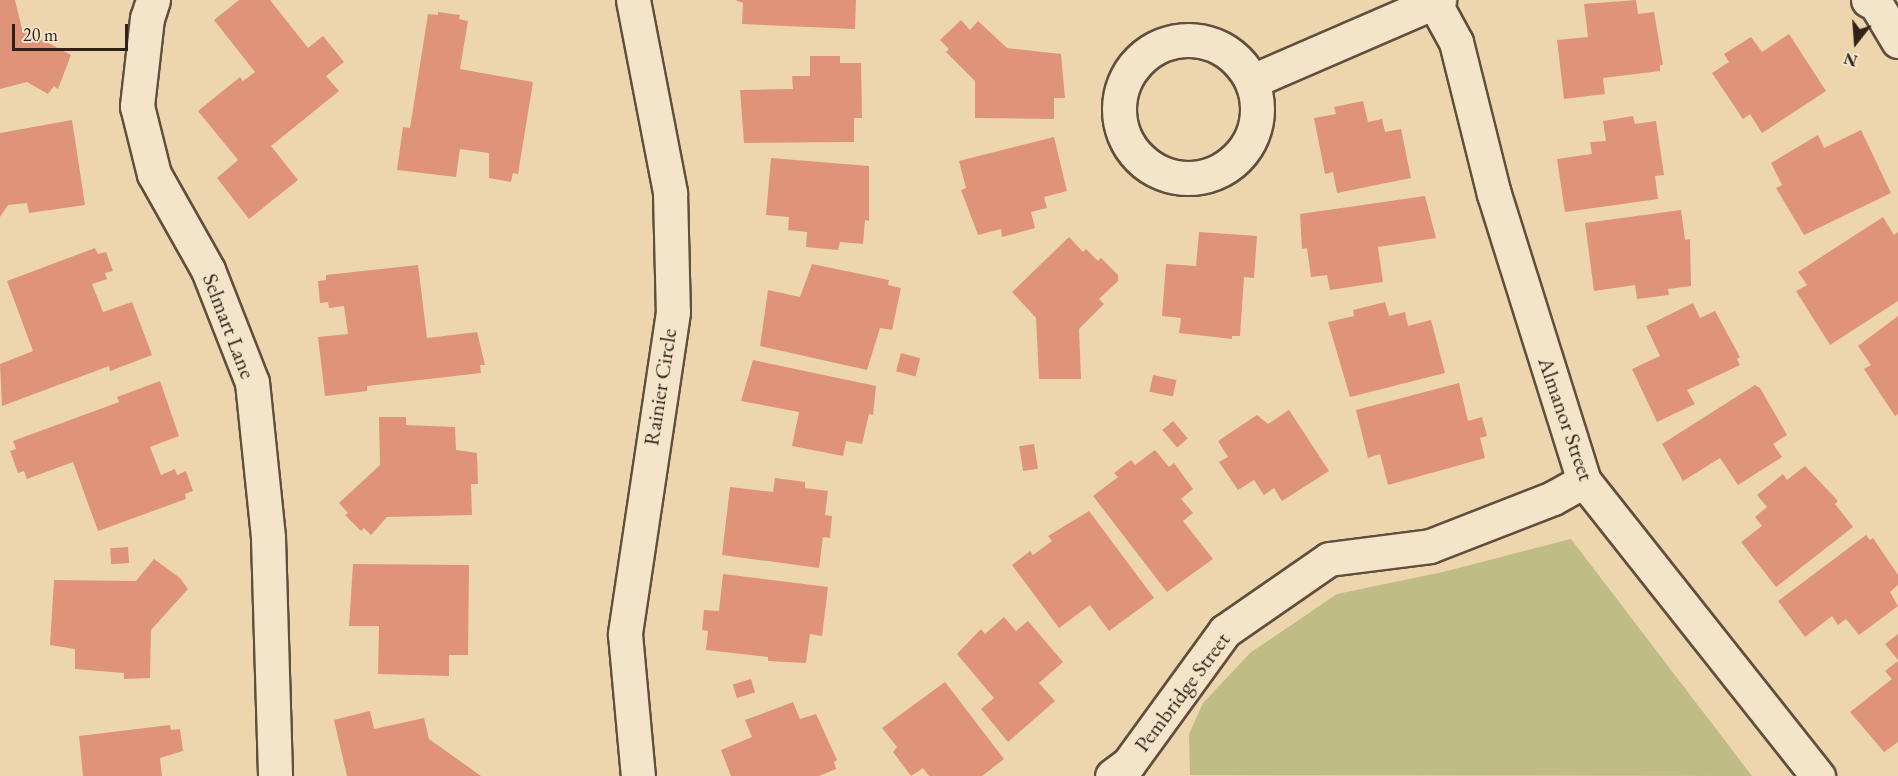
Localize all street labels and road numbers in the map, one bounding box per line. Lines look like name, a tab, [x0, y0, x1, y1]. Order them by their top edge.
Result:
street label: Selmart Lane	[197, 270, 261, 382]
street label: Rainier Circle	[638, 326, 682, 448]
street label: Almanor Street	[1533, 354, 1599, 484]
street label: Pembridge Street	[1128, 627, 1236, 757]

